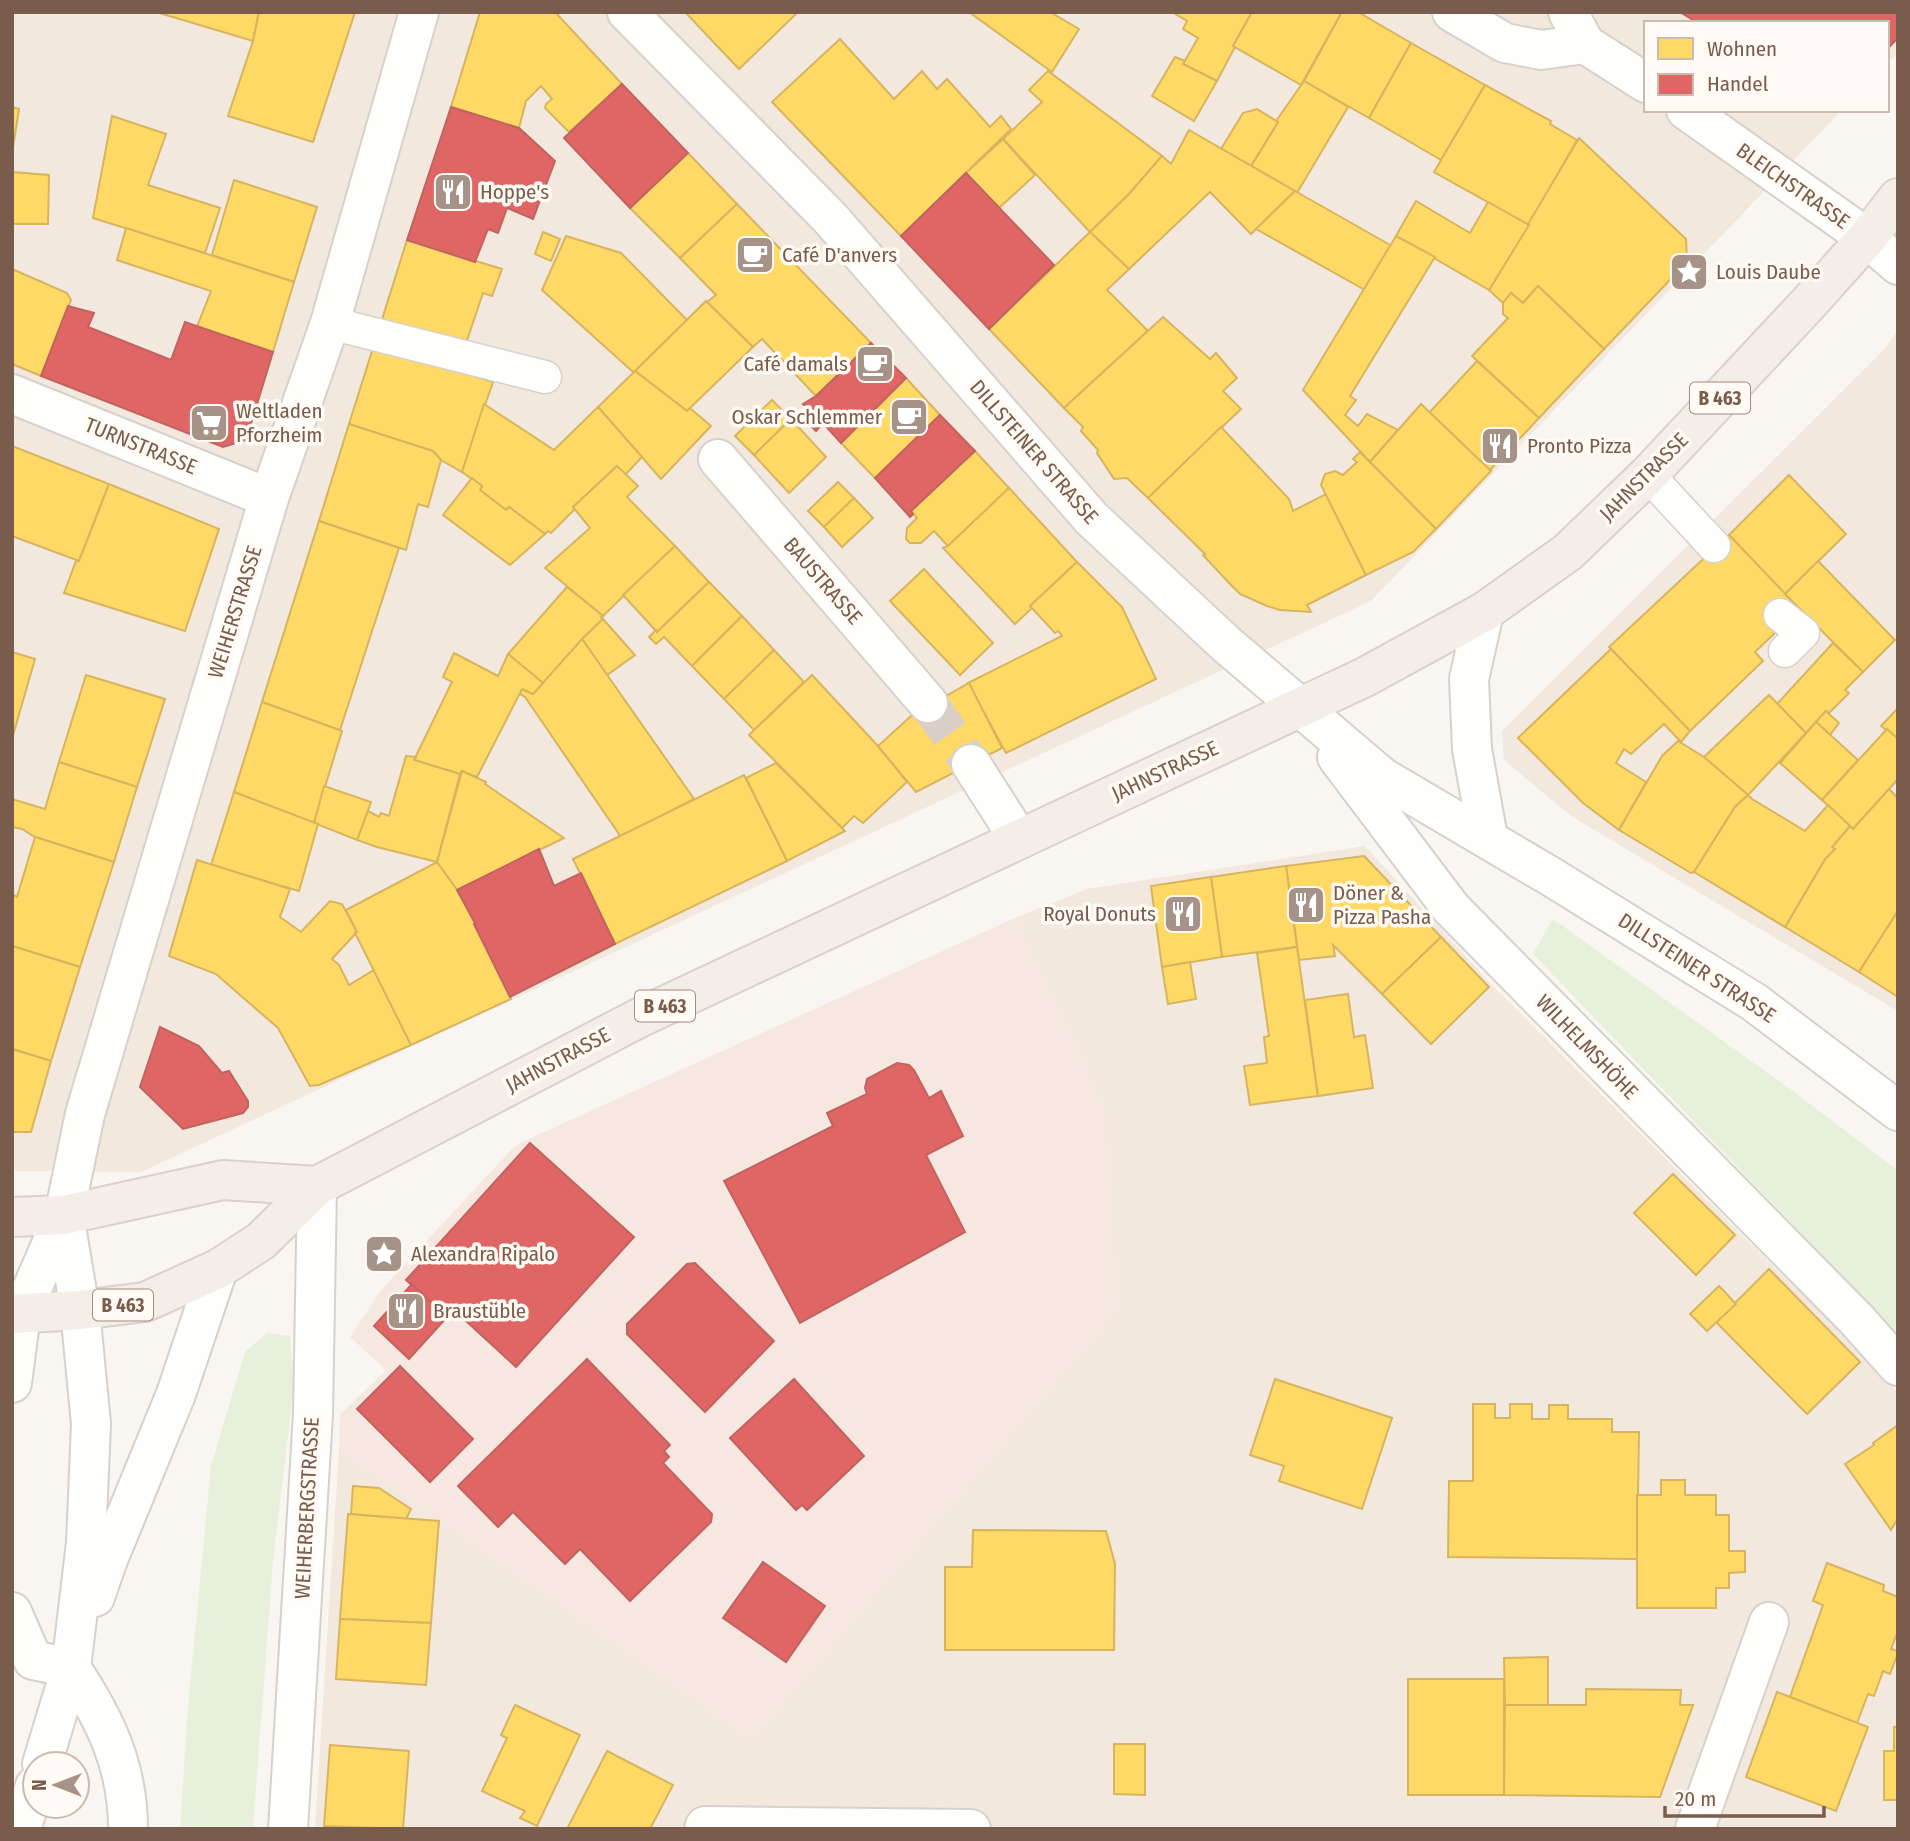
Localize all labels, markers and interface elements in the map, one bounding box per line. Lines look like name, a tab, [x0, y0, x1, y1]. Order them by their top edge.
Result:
legend	[1644, 21, 1889, 112]
text: Wohnen	[1707, 36, 1777, 62]
text: Handel	[1707, 71, 1769, 97]
street label: BLEICHSTRASSE	[1731, 137, 1855, 235]
restaurant icon: Hoppe's	[432, 171, 474, 213]
place label: Hoppe's	[480, 179, 549, 205]
cafe icon: Café D'anvers	[734, 234, 776, 276]
place label: Café D'anvers	[782, 242, 897, 268]
place icon: Louis Daube	[1668, 251, 1710, 293]
place label: Louis Daube	[1716, 259, 1821, 285]
cafe icon: Café damals	[854, 343, 896, 385]
place label: Café damals	[743, 351, 848, 377]
street label: DILLSTEINER STRASSE	[964, 375, 1104, 530]
road number: B 463	[1690, 382, 1750, 414]
cafe icon: Oskar Schlemmer	[888, 396, 930, 438]
place label: Weltladen Pforzheim	[236, 398, 323, 448]
supermarket icon: Weltladen Pforzheim	[188, 402, 230, 444]
place label: Oskar Schlemmer	[732, 404, 883, 430]
street label: TURNSTRASSE	[81, 412, 201, 480]
restaurant icon: Pronto Pizza	[1479, 425, 1521, 467]
street label: JAHNSTRASSE	[1594, 427, 1694, 527]
place label: Pronto Pizza	[1527, 433, 1632, 459]
street label: BAUSTRASSE	[778, 532, 868, 630]
street label: WEIHERSTRASSE	[202, 542, 268, 682]
street label: JAHNSTRASSE	[1107, 735, 1223, 807]
place label: Döner & Pizza Pasha	[1333, 880, 1431, 930]
restaurant icon: Döner & Pizza Pasha	[1285, 884, 1327, 926]
restaurant icon: Royal Donuts	[1162, 893, 1204, 935]
place label: Royal Donuts	[1043, 901, 1156, 927]
street label: DILLSTEINER STRASSE	[1613, 907, 1781, 1029]
street label: WILHELMSHÖHE	[1531, 989, 1644, 1105]
road number: B 463	[635, 990, 695, 1022]
street label: JAHNSTRASSE	[501, 1021, 615, 1098]
place icon: Alexandra Ripalo	[363, 1233, 405, 1275]
place label: Alexandra Ripalo	[411, 1241, 555, 1267]
road number: B 463	[93, 1289, 153, 1320]
restaurant icon: Braustüble	[385, 1290, 427, 1332]
place label: Braustüble	[433, 1298, 526, 1324]
street label: WEIHERBERGSTRASSE	[289, 1416, 325, 1600]
north arrow	[21, 1750, 91, 1820]
scale bar	[1665, 1774, 1824, 1818]
text: N	[28, 1779, 51, 1791]
text: 20 m	[1675, 1786, 1716, 1812]

